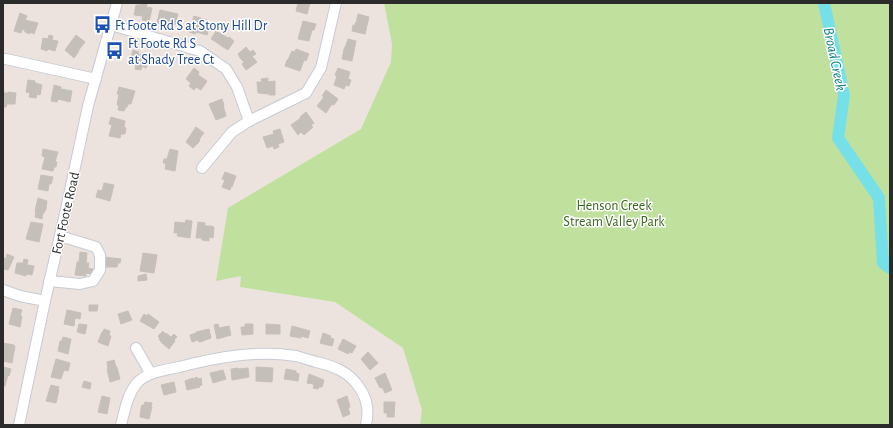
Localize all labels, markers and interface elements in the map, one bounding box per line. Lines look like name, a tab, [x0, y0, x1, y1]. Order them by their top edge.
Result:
bus stop icon: Ft Foote Rd S at Stony Hill Dr	[92, 15, 112, 35]
place label: Ft Foote Rd S at Stony Hill Dr	[115, 19, 268, 33]
water label: Broad Creek	[820, 26, 849, 92]
place label: Ft Foote Rd S at Shady Tree Ct	[128, 37, 215, 67]
bus stop icon: Ft Foote Rd S at Shady Tree Ct	[105, 41, 125, 61]
street label: Fort Foote Road	[50, 171, 82, 256]
park label: Henson Creek Stream Valley Park	[563, 199, 665, 229]

